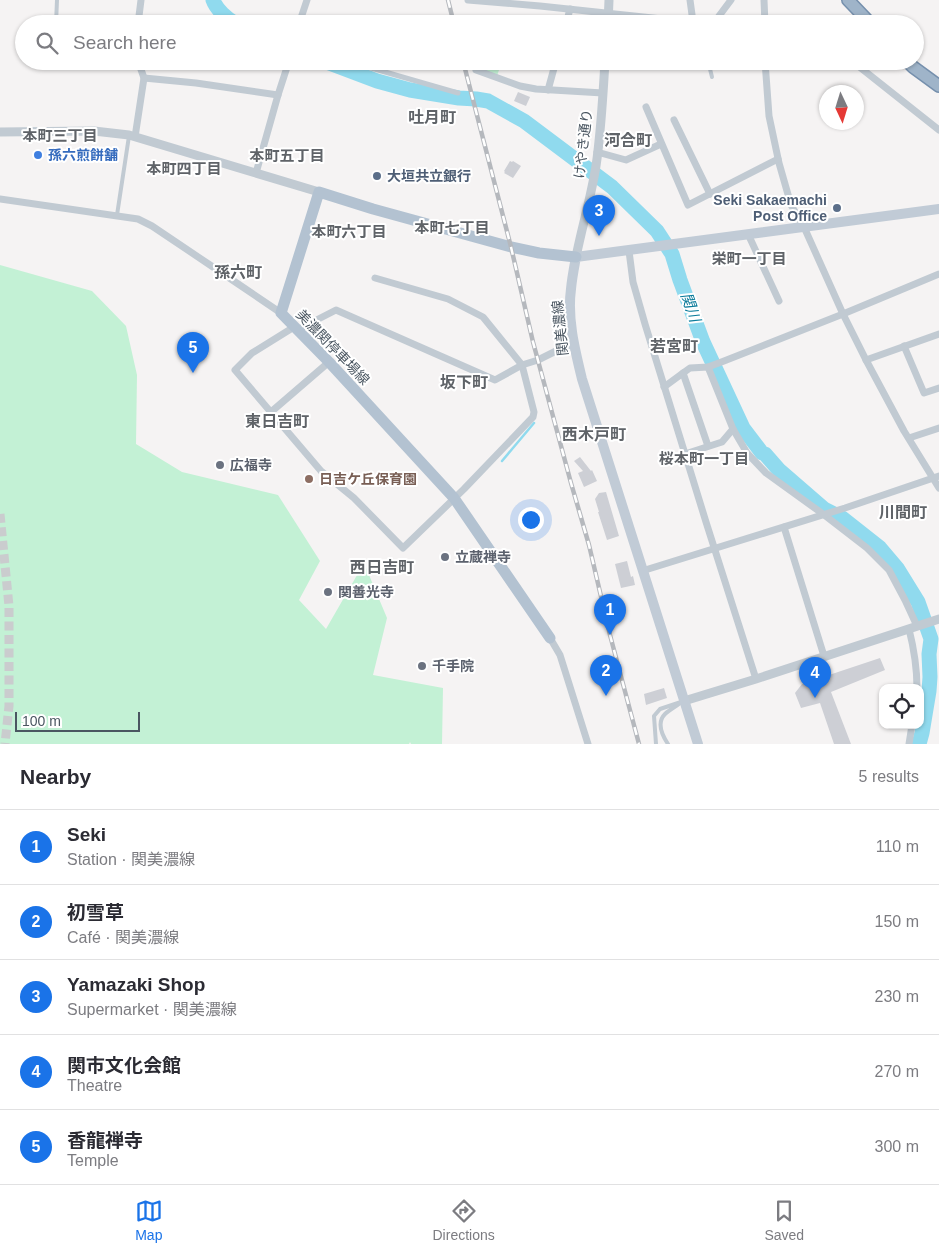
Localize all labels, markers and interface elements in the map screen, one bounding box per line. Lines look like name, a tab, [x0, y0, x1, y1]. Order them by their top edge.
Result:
search box	[15, 15, 924, 70]
icon: search	[33, 29, 61, 57]
text: Search here	[73, 32, 177, 53]
north arrow	[819, 85, 864, 130]
street label: けやき通り	[571, 108, 595, 180]
district label: 吐月町	[408, 109, 456, 126]
district label: 本町三丁目	[22, 127, 98, 144]
district label: 河合町	[604, 132, 652, 149]
place label: 孫六煎餅舗	[48, 147, 118, 163]
district label: 本町五丁目	[249, 147, 325, 164]
marker: 孫六煎餅舗	[32, 149, 44, 161]
district label: 本町四丁目	[146, 160, 222, 177]
place label: 大垣共立銀行	[387, 168, 471, 184]
marker: 大垣共立銀行	[371, 170, 383, 182]
place label: Seki Sakaemachi Post Office	[713, 192, 827, 224]
pin: 3	[583, 195, 615, 236]
marker: Seki Sakaemachi Post Office	[831, 202, 843, 214]
district label: 本町七丁目	[414, 219, 490, 236]
district label: 本町六丁目	[311, 223, 387, 240]
district label: 栄町一丁目	[711, 250, 787, 267]
district label: 孫六町	[214, 264, 262, 281]
water label: 関川	[678, 290, 705, 326]
street label: 関美濃線	[549, 299, 571, 357]
street label: 美濃関停車場線	[293, 306, 373, 388]
pin: 5	[177, 332, 209, 373]
district label: 若宮町	[650, 338, 698, 355]
district label: 坂下町	[440, 374, 488, 391]
district label: 東日吉町	[245, 413, 309, 430]
district label: 西木戸町	[562, 426, 626, 443]
district label: 桜本町一丁目	[659, 450, 749, 467]
place label: 広福寺	[230, 457, 272, 473]
marker: 広福寺	[214, 459, 226, 471]
place label: 日吉ケ丘保育園	[319, 471, 417, 487]
marker: 日吉ケ丘保育園	[303, 473, 315, 485]
district label: 川間町	[879, 504, 927, 521]
your location	[518, 507, 544, 533]
place label: 立蔵禅寺	[455, 549, 511, 565]
marker: 立蔵禅寺	[439, 551, 451, 563]
district label: 西日吉町	[350, 559, 414, 576]
place label: 関善光寺	[338, 584, 394, 600]
marker: 関善光寺	[322, 586, 334, 598]
pin: 1	[594, 594, 626, 635]
pin: 2	[590, 655, 622, 696]
pin: 4	[799, 657, 831, 698]
place label: 千手院	[432, 658, 474, 674]
marker: 千手院	[416, 660, 428, 672]
map controls	[879, 684, 924, 729]
button: locate	[879, 684, 924, 729]
scale bar	[15, 709, 140, 732]
text: 100 m	[22, 713, 61, 729]
text: Nearby	[20, 765, 91, 788]
text: 5 results	[859, 768, 919, 785]
text: Seki	[67, 824, 106, 845]
text: 1	[32, 838, 40, 855]
text: 110 m	[876, 838, 919, 855]
text: Station · 関美濃線	[67, 851, 195, 868]
text: 初雪草	[67, 902, 124, 923]
text: 2	[32, 913, 40, 930]
text: 150 m	[875, 913, 919, 930]
text: Café · 関美濃線	[67, 929, 179, 946]
text: Yamazaki Shop	[67, 974, 205, 995]
text: 3	[32, 988, 40, 1005]
text: 230 m	[875, 988, 919, 1005]
text: Supermarket · 関美濃線	[67, 1001, 237, 1018]
text: 関市文化会館	[67, 1055, 181, 1076]
text: 4	[32, 1063, 40, 1080]
text: 270 m	[875, 1063, 919, 1080]
text: Theatre	[67, 1077, 122, 1094]
text: 香龍禅寺	[67, 1130, 143, 1151]
text: 5	[32, 1138, 40, 1155]
text: 300 m	[875, 1138, 919, 1155]
text: Temple	[67, 1152, 119, 1169]
tab: Map	[135, 1197, 163, 1243]
tab: Directions	[433, 1197, 495, 1243]
tab: Saved	[764, 1197, 804, 1243]

